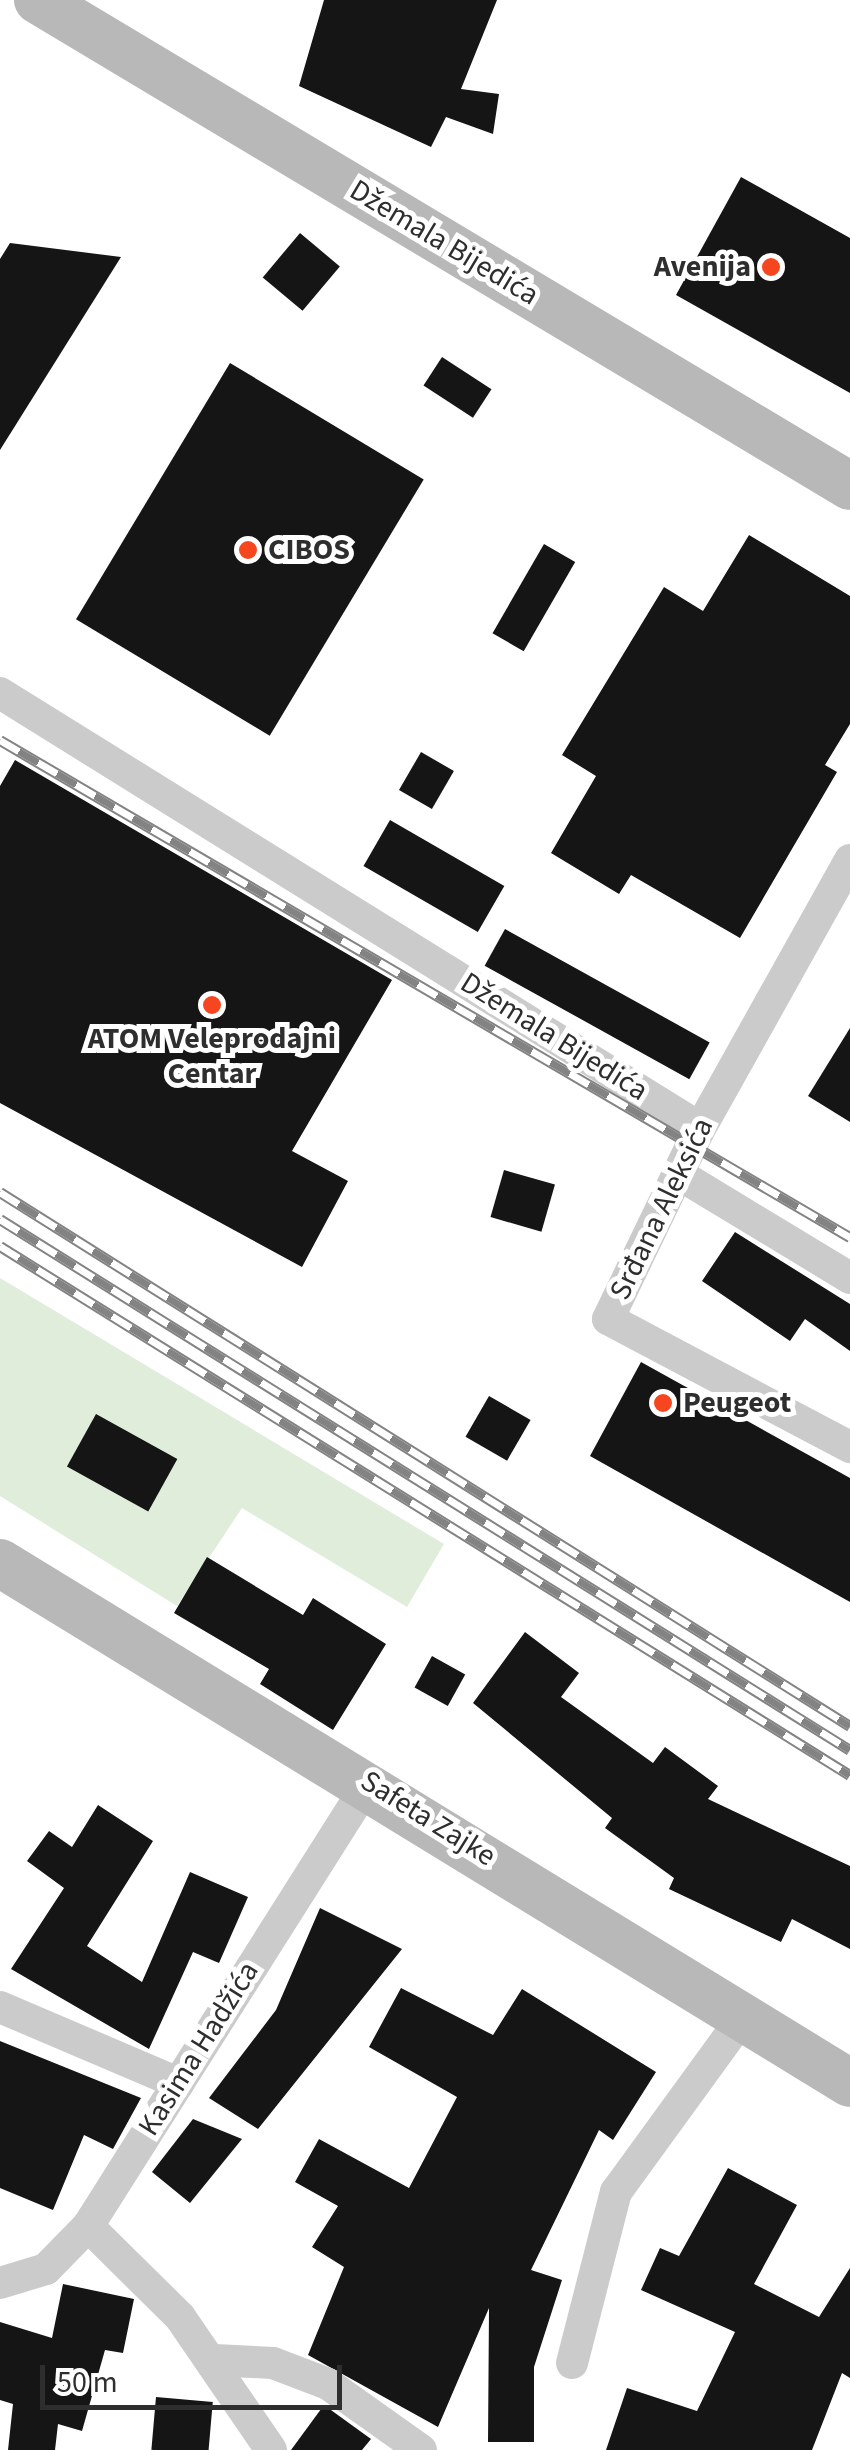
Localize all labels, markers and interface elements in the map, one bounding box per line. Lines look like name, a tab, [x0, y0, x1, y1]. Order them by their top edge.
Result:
street label: Džemala Bijedića	[343, 172, 545, 314]
place label: Avenija	[654, 249, 751, 285]
marker: Avenija	[760, 256, 782, 278]
place label: CIBOS	[268, 532, 350, 568]
marker: CIBOS	[237, 539, 259, 561]
street label: Džemala Bijedića	[454, 965, 654, 1109]
marker: ATOM Veleprodajni Centar	[201, 994, 223, 1016]
place label: ATOM Veleprodajni Centar	[88, 1021, 336, 1092]
street label: Srđana Aleksića	[602, 1112, 722, 1306]
place label: Peugeot	[683, 1385, 791, 1421]
marker: Peugeot	[652, 1392, 674, 1414]
street label: Safeta Zajke	[354, 1763, 502, 1875]
street label: Kasima Hadžića	[131, 1955, 267, 2143]
scale bar	[45, 2345, 348, 2407]
text: 50 m	[57, 2361, 118, 2404]

